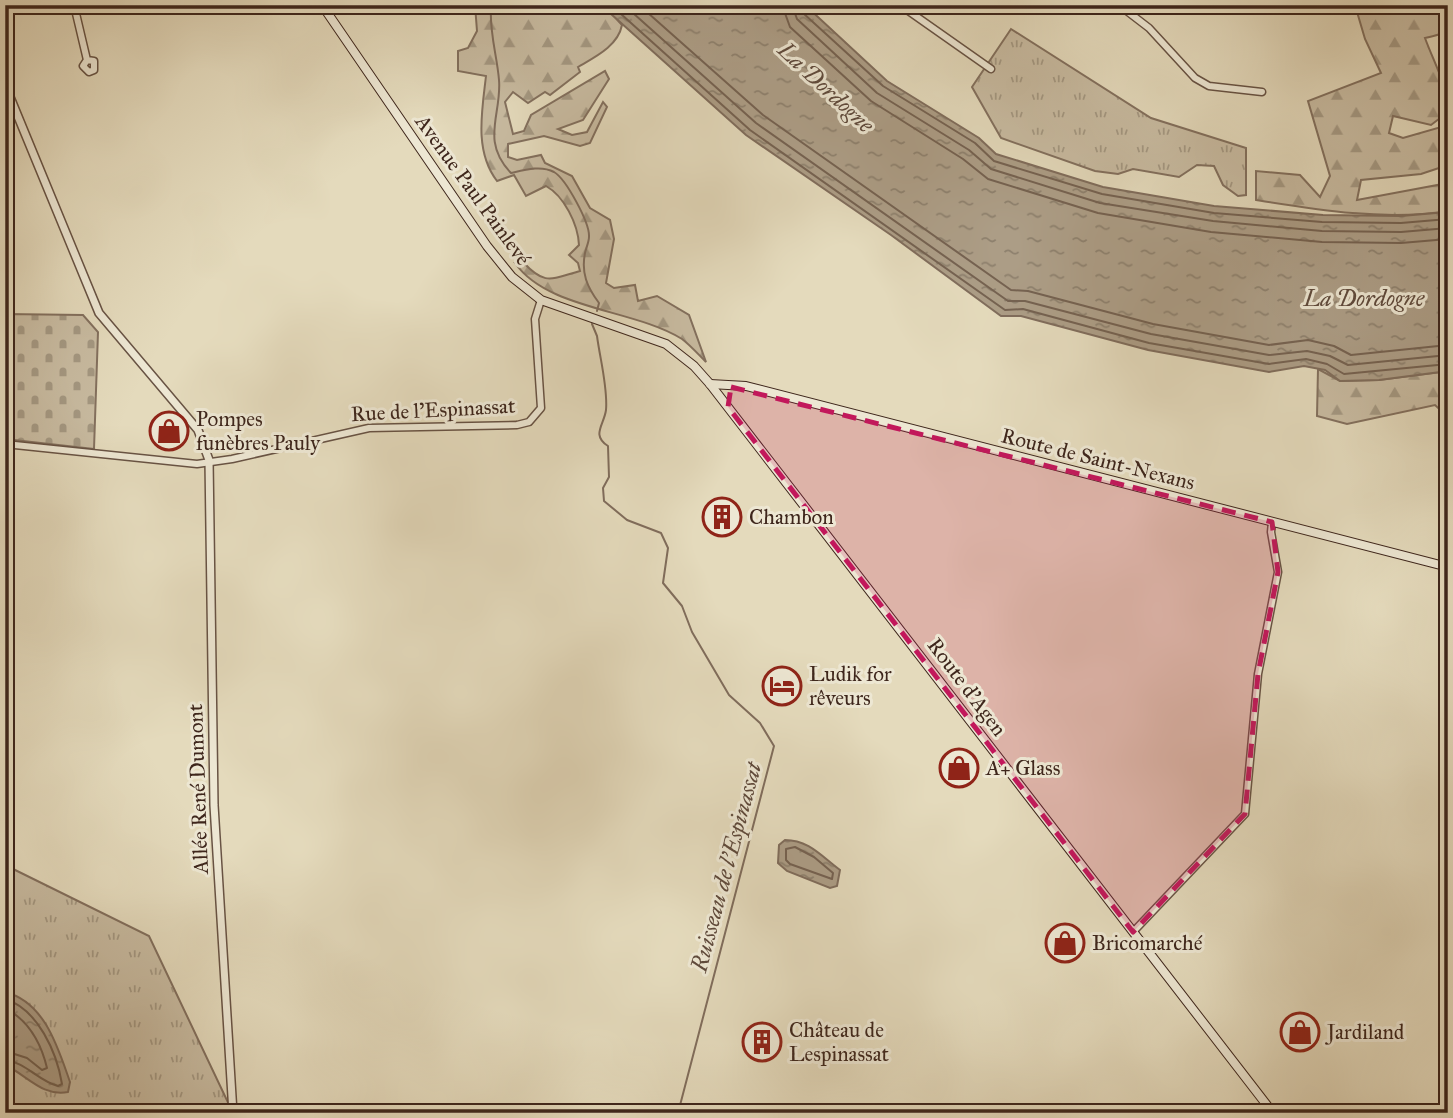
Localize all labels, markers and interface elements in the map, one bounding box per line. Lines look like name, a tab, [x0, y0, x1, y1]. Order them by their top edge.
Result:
water label: La Dordogne	[772, 35, 880, 139]
street label: Avenue Paul Painlevé	[409, 109, 537, 271]
water label: La Dordogne	[1303, 284, 1425, 312]
street label: Rue de l'Espinassat	[350, 393, 516, 427]
place label: Pompes funèbres Pauly	[196, 406, 321, 456]
shop icon: Pompes funèbres Pauly	[148, 410, 190, 452]
street label: Route de Saint-Nexans	[999, 422, 1197, 496]
building icon: Chambon	[701, 496, 743, 538]
place label: Chambon	[749, 504, 834, 530]
street label: Route d'Agen	[922, 633, 1012, 741]
place label: Ludik for rêveurs	[809, 661, 892, 711]
hotel icon: Ludik for rêveurs	[761, 665, 803, 707]
street label: Allée René Dumont	[182, 703, 214, 876]
shop icon: A+ Glass	[938, 747, 980, 789]
place label: A+ Glass	[985, 755, 1060, 781]
water label: Ruisseau de l'Espinassat	[684, 757, 769, 976]
shop icon: Bricomarché	[1044, 922, 1086, 964]
place label: Bricomarché	[1092, 930, 1203, 956]
shop icon: Jardiland	[1279, 1011, 1321, 1053]
place label: Château de Lespinassat	[789, 1017, 890, 1067]
place label: Jardiland	[1325, 1019, 1405, 1045]
building icon: Château de Lespinassat	[741, 1021, 783, 1063]

